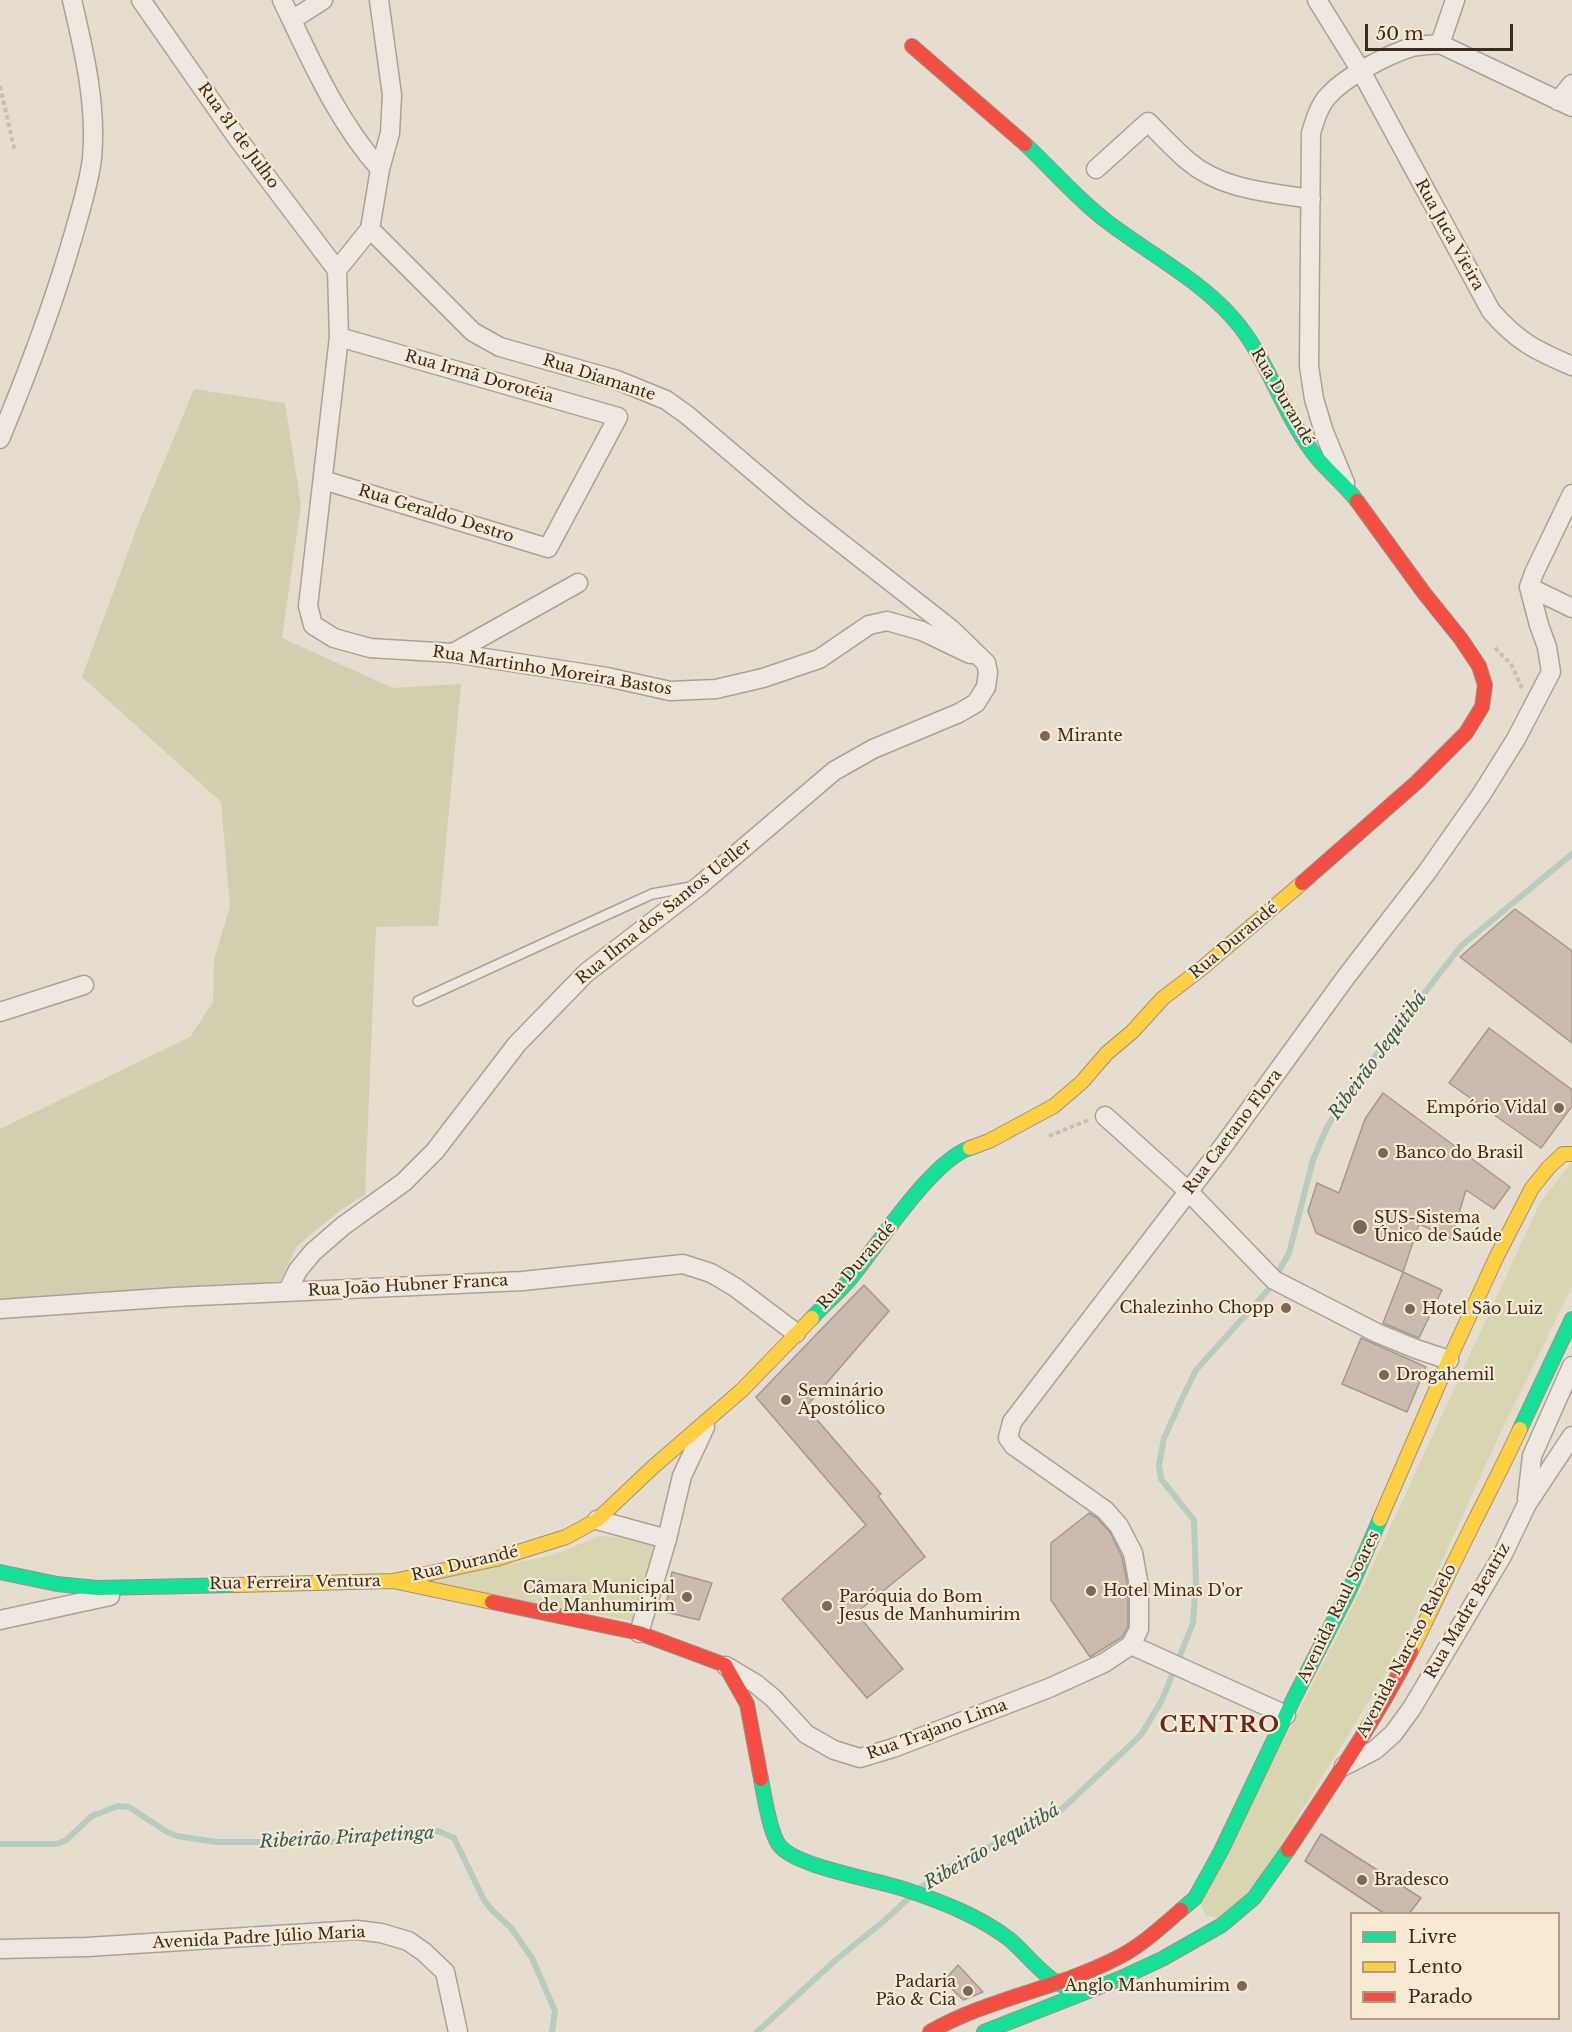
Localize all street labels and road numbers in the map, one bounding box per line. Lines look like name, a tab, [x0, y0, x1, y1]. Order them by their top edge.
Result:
street label: Rua 31 de Julho	[193, 79, 283, 193]
street label: Rua Juca Vieira	[1410, 176, 1488, 294]
street label: Rua Durandé	[1246, 345, 1318, 449]
street label: Rua Irmã Dorotéia	[402, 347, 556, 407]
street label: Rua Diamante	[540, 351, 658, 405]
street label: Rua Geraldo Destro	[356, 481, 516, 547]
street label: Rua Martinho Moreira Bastos	[431, 643, 673, 699]
street label: Rua Ilma dos Santos Ueller	[572, 835, 756, 989]
street label: Rua Durandé	[1186, 899, 1282, 983]
street label: Rua Caetano Flora	[1180, 1066, 1286, 1198]
street label: Rua Durandé	[814, 1219, 900, 1313]
street label: Rua João Hubner Franca	[307, 1271, 509, 1301]
street label: Avenida Raul Soares	[1294, 1528, 1384, 1686]
street label: Rua Madre Beatriz	[1421, 1540, 1515, 1682]
street label: Rua Durandé	[410, 1542, 520, 1586]
street label: Avenida Narciso Rabelo	[1353, 1561, 1461, 1741]
street label: Rua Ferreira Ventura	[209, 1572, 381, 1594]
street label: Rua Trajano Lima	[864, 1696, 1010, 1764]
street label: Avenida Padre Júlio Maria	[152, 1923, 366, 1953]

